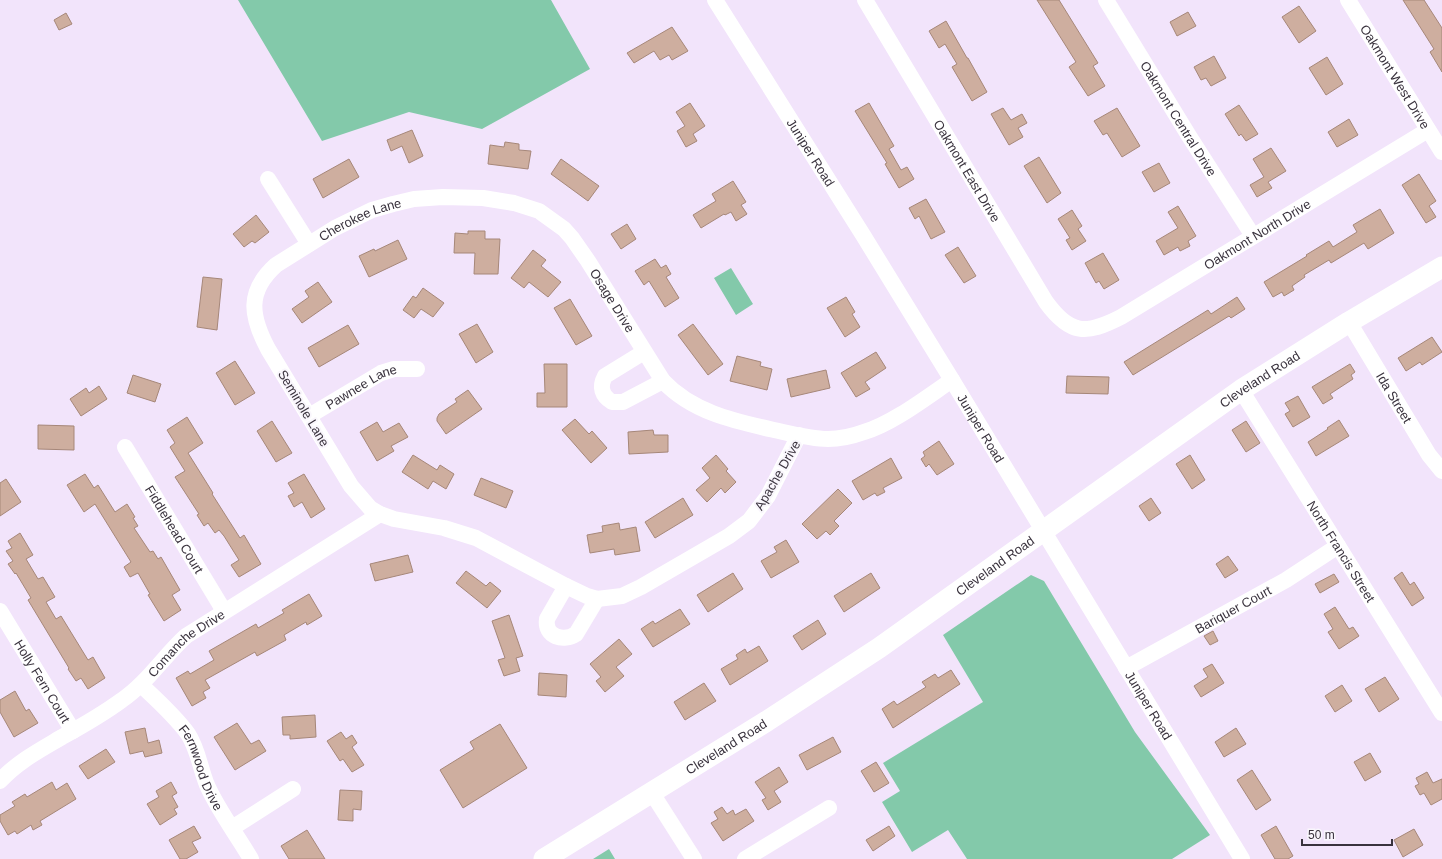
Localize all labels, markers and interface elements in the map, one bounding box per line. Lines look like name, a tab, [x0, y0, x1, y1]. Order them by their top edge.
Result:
street label: Oakmont West Drive	[1357, 22, 1433, 132]
street label: Oakmont Central Drive	[1137, 59, 1220, 179]
street label: Juniper Road	[784, 116, 837, 189]
street label: Oakmont East Drive	[931, 117, 1003, 225]
street label: Cherokee Lane	[316, 195, 403, 244]
street label: Oakmont North Drive	[1201, 196, 1313, 273]
street label: Osage Drive	[587, 266, 638, 335]
street label: Cleveland Road	[1217, 348, 1303, 411]
street label: Pawnee Lane	[323, 362, 399, 413]
street label: Seminole Lane	[275, 367, 332, 449]
street label: Ida Street	[1373, 370, 1415, 426]
street label: Juniper Road	[954, 391, 1007, 465]
street label: Apache Drive	[751, 438, 803, 513]
street label: Fiddlehead Court	[142, 483, 207, 576]
street label: North Francis Street	[1304, 498, 1378, 605]
street label: Cleveland Road	[953, 533, 1037, 599]
street label: Bariquer Court	[1192, 582, 1274, 637]
street label: Comanche Drive	[145, 607, 227, 680]
street label: Holly Fern Court	[11, 637, 73, 726]
street label: Juniper Road	[1122, 668, 1175, 742]
street label: Cleveland Road	[683, 716, 770, 778]
street label: Fernwood Drive	[176, 722, 226, 813]
scale bar	[1302, 821, 1392, 847]
text: 50 m	[1308, 828, 1335, 842]

